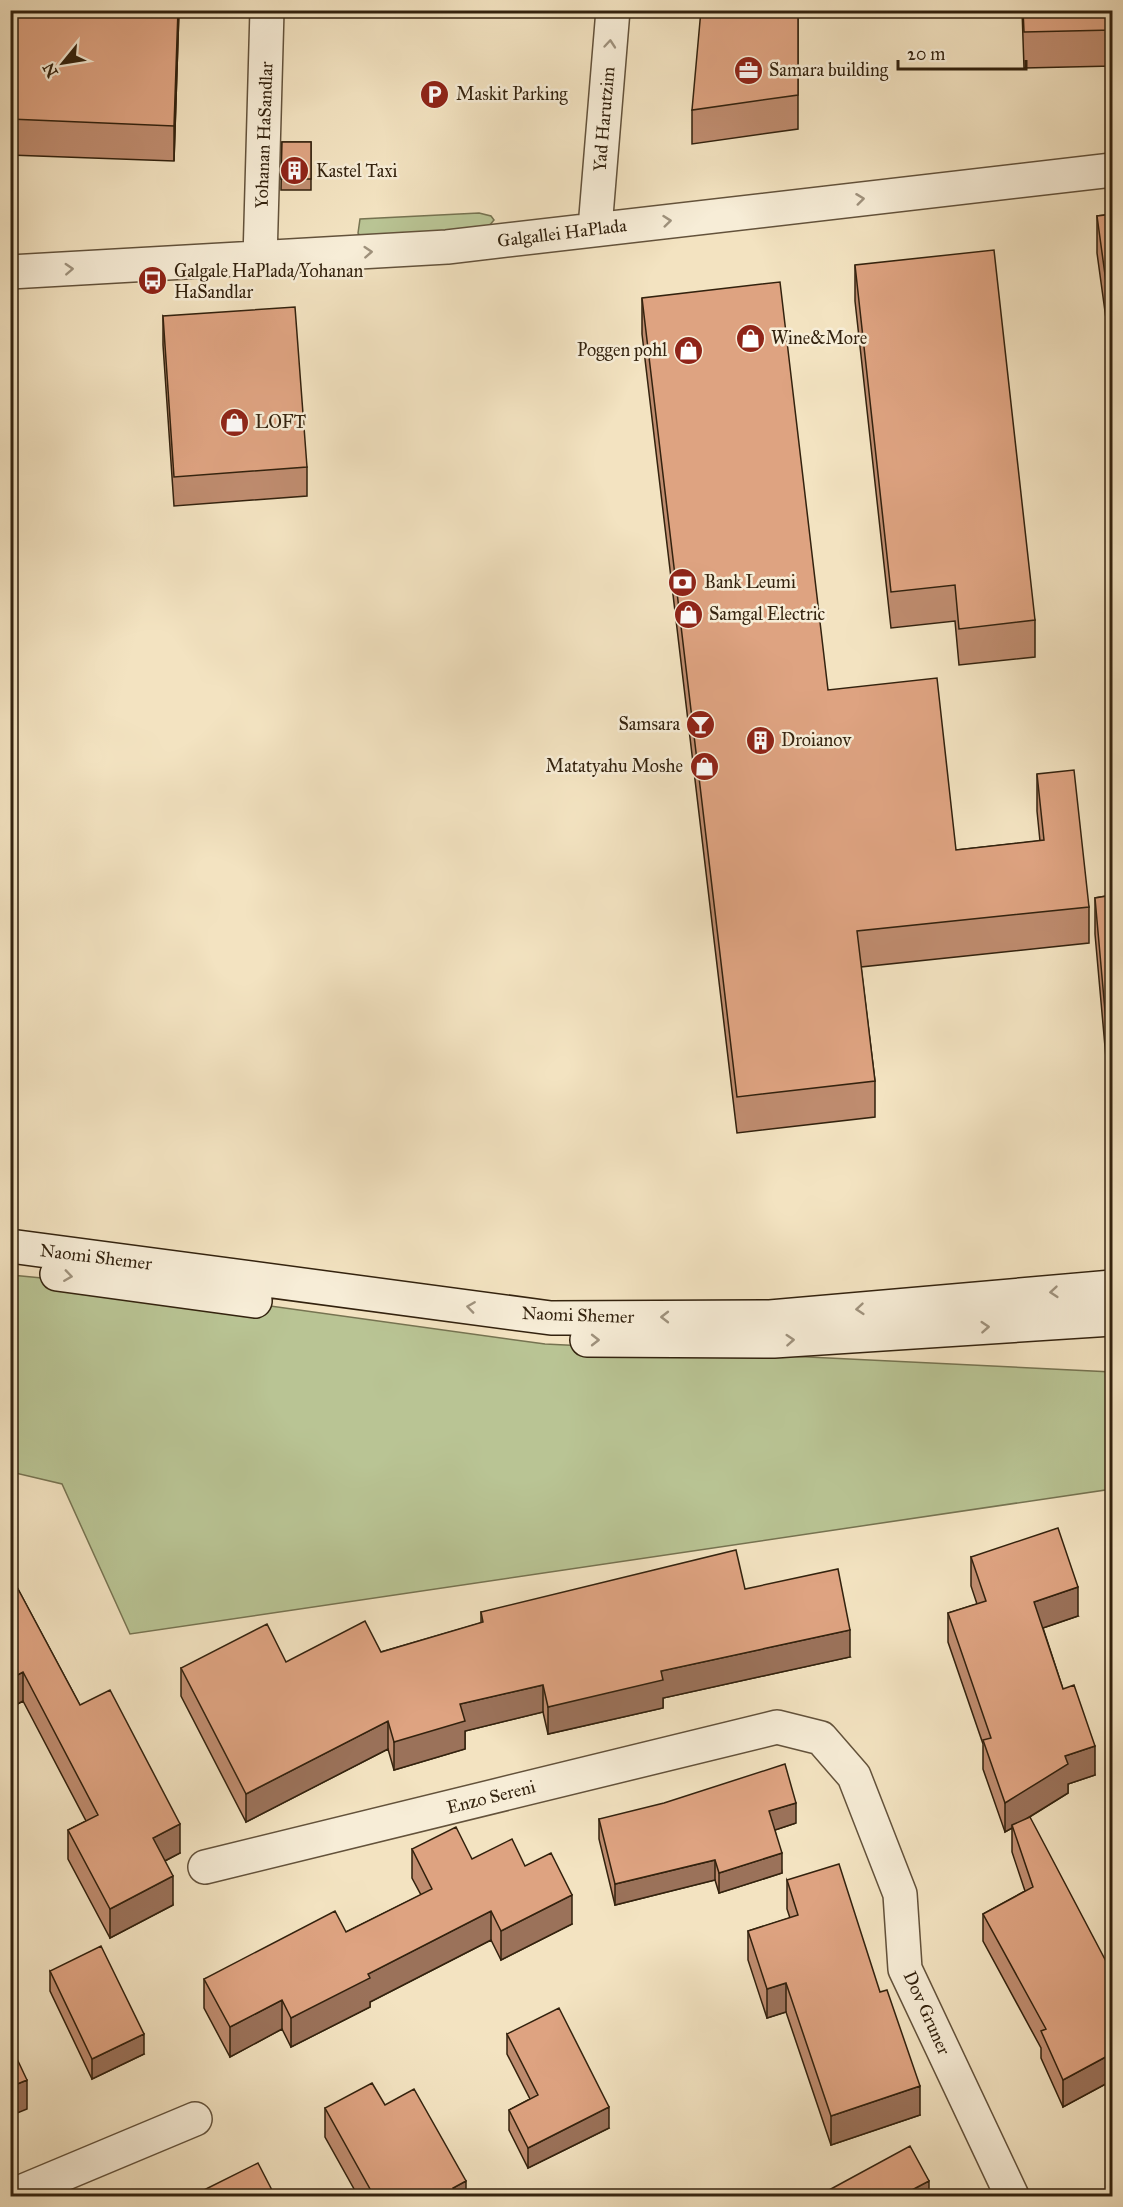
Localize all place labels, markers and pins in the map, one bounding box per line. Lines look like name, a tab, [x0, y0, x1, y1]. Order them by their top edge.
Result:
office icon: Samara building	[732, 54, 764, 86]
place label: Samara building	[769, 59, 889, 82]
parking icon: Maskit Parking	[419, 78, 451, 110]
place label: Maskit Parking	[456, 83, 568, 106]
building icon: Kastel Taxi	[279, 155, 311, 187]
place label: Kastel Taxi	[316, 160, 397, 182]
place label: Galgale HaPlada/Yohanan HaSandlar	[174, 260, 363, 303]
bus stop icon: Galgale HaPlada/Yohanan HaSandlar	[137, 265, 169, 297]
shop icon: Wine&More	[734, 322, 766, 354]
place label: Wine&More	[771, 327, 867, 349]
shop icon: Poggen pohl	[672, 334, 704, 366]
place label: Poggen pohl	[577, 339, 667, 362]
shop icon: LOFT	[218, 406, 250, 438]
place label: LOFT	[255, 411, 306, 433]
bank icon: Bank Leumi	[667, 566, 699, 598]
place label: Bank Leumi	[704, 571, 796, 593]
shop icon: Samgal Electric	[672, 598, 704, 630]
place label: Samgal Electric	[709, 603, 826, 626]
bar icon: Samsara	[685, 708, 717, 740]
place label: Samsara	[618, 713, 680, 735]
building icon: Droianov	[744, 724, 776, 756]
place label: Droianov	[781, 729, 852, 751]
shop icon: Matatyahu Moshe	[688, 750, 720, 782]
place label: Matatyahu Moshe	[546, 755, 683, 777]

